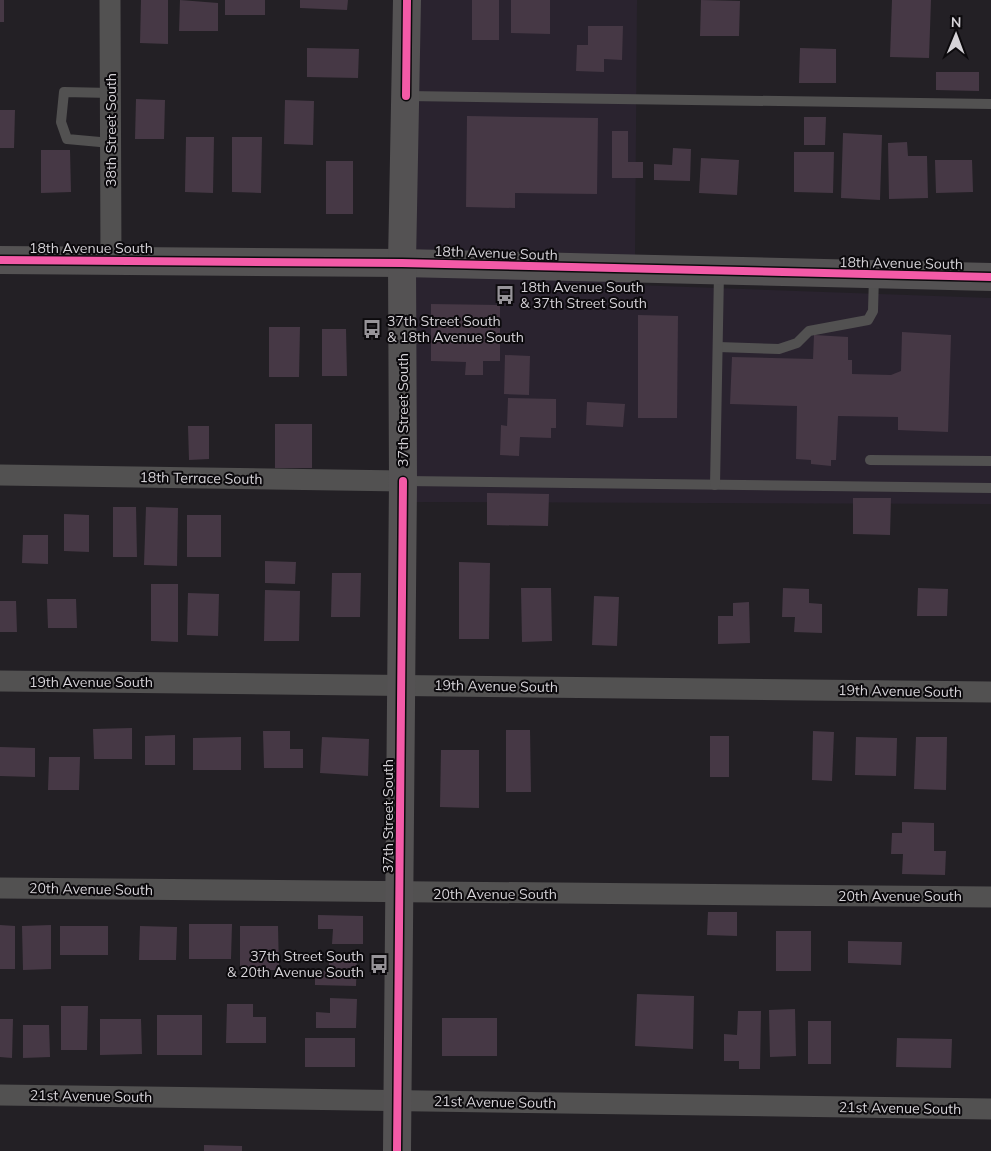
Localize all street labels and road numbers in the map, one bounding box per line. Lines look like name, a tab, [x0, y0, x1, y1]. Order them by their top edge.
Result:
street label: 38th Street South	[102, 73, 120, 187]
street label: 18th Avenue South	[29, 239, 153, 257]
street label: 18th Avenue South	[434, 242, 558, 264]
street label: 18th Avenue South	[839, 253, 963, 273]
street label: 37th Street South	[394, 353, 412, 467]
street label: 18th Terrace South	[139, 468, 263, 488]
street label: 19th Avenue South	[29, 673, 153, 691]
street label: 19th Avenue South	[434, 676, 558, 696]
street label: 19th Avenue South	[838, 681, 962, 701]
street label: 37th Street South	[379, 759, 397, 873]
street label: 20th Avenue South	[29, 879, 153, 899]
street label: 20th Avenue South	[433, 885, 557, 903]
street label: 20th Avenue South	[838, 887, 962, 905]
street label: 21st Avenue South	[30, 1086, 152, 1106]
street label: 21st Avenue South	[434, 1092, 556, 1112]
street label: 21st Avenue South	[839, 1098, 961, 1118]

